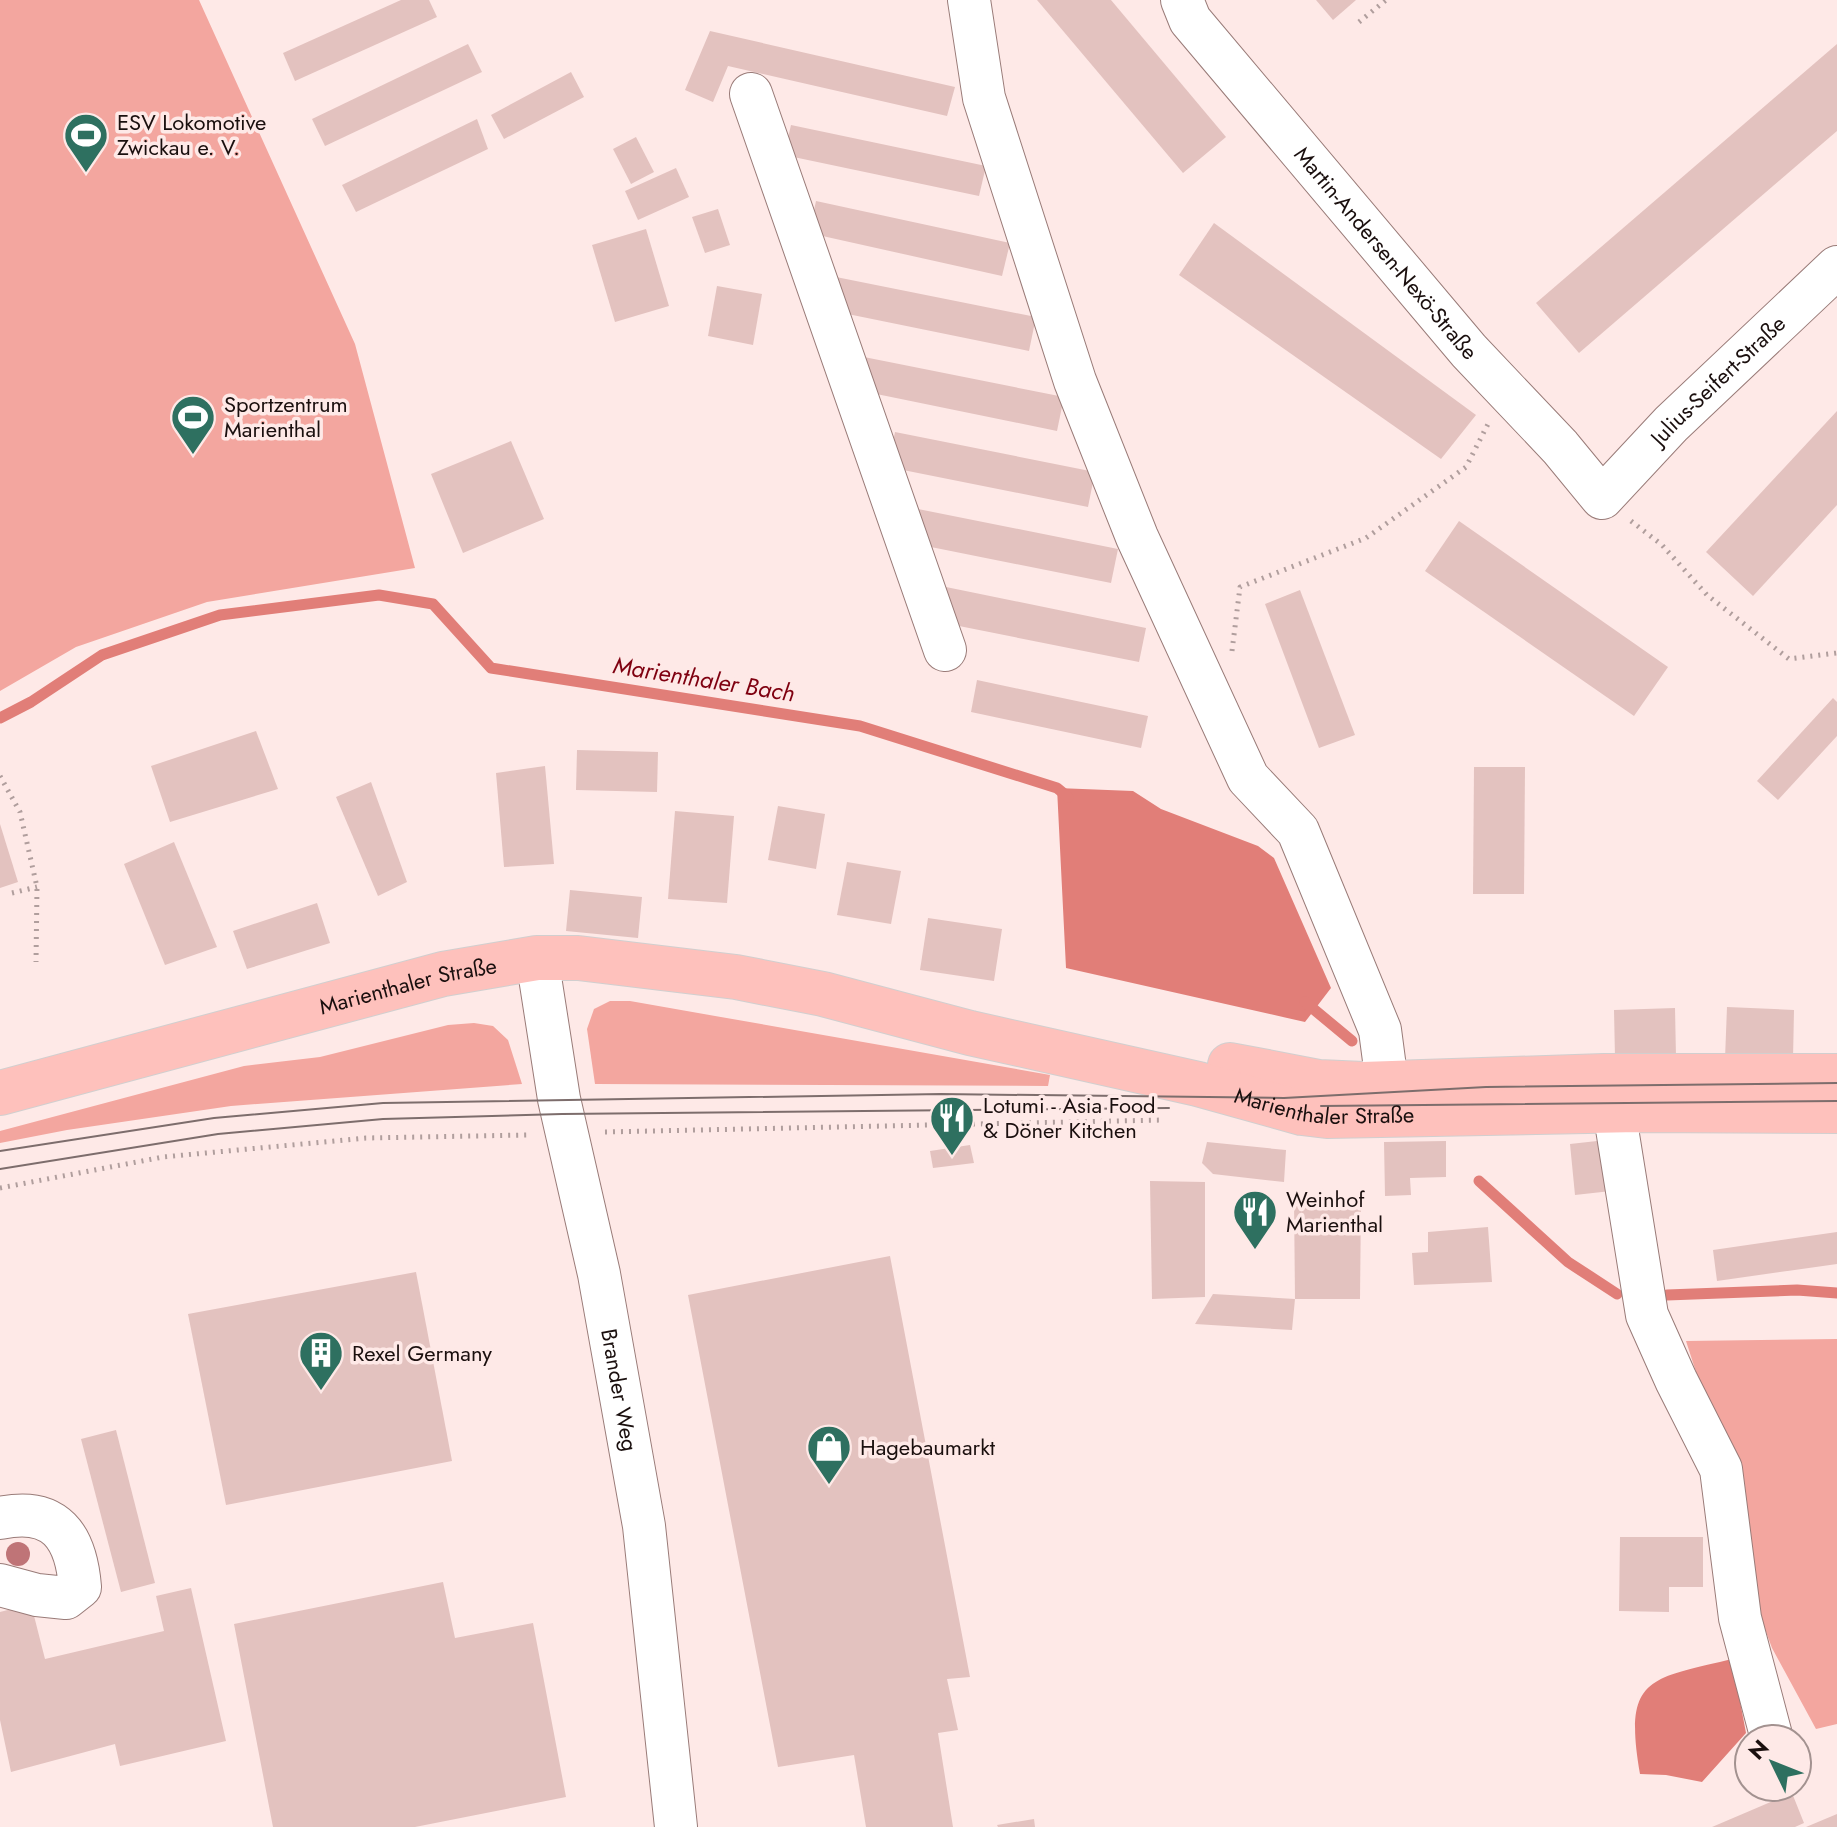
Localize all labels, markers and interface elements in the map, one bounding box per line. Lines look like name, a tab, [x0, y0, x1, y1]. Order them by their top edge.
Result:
place label: ESV Lokomotive Zwickau e. V.	[117, 106, 266, 163]
sports icon: ESV Lokomotive Zwickau e. V.	[62, 111, 110, 174]
street label: Martin-Andersen-Nexö-Straße	[1287, 139, 1485, 367]
street label: Julius-Seifert-Straße	[1641, 308, 1793, 455]
place label: Sportzentrum Marienthal	[224, 388, 348, 445]
sports icon: Sportzentrum Marienthal	[169, 393, 217, 456]
water label: Marienthaler Bach	[611, 647, 797, 711]
street label: Marienthaler Straße	[316, 949, 499, 1023]
street label: Marienthaler Straße	[1231, 1079, 1415, 1132]
place label: Lotumi - Asia Food & Döner Kitchen	[983, 1089, 1156, 1146]
restaurant icon: Lotumi - Asia Food & Döner Kitchen	[928, 1094, 976, 1157]
place label: Weinhof Marienthal	[1286, 1183, 1383, 1240]
restaurant icon: Weinhof Marienthal	[1231, 1188, 1279, 1251]
street label: Brander Weg	[593, 1326, 646, 1454]
building icon: Rexel Germany	[297, 1329, 345, 1392]
place label: Rexel Germany	[352, 1337, 492, 1369]
shop icon: Hagebaumarkt	[805, 1423, 853, 1486]
place label: Hagebaumarkt	[860, 1431, 996, 1463]
north arrow	[1733, 1723, 1813, 1803]
text: N	[1741, 1732, 1776, 1767]

